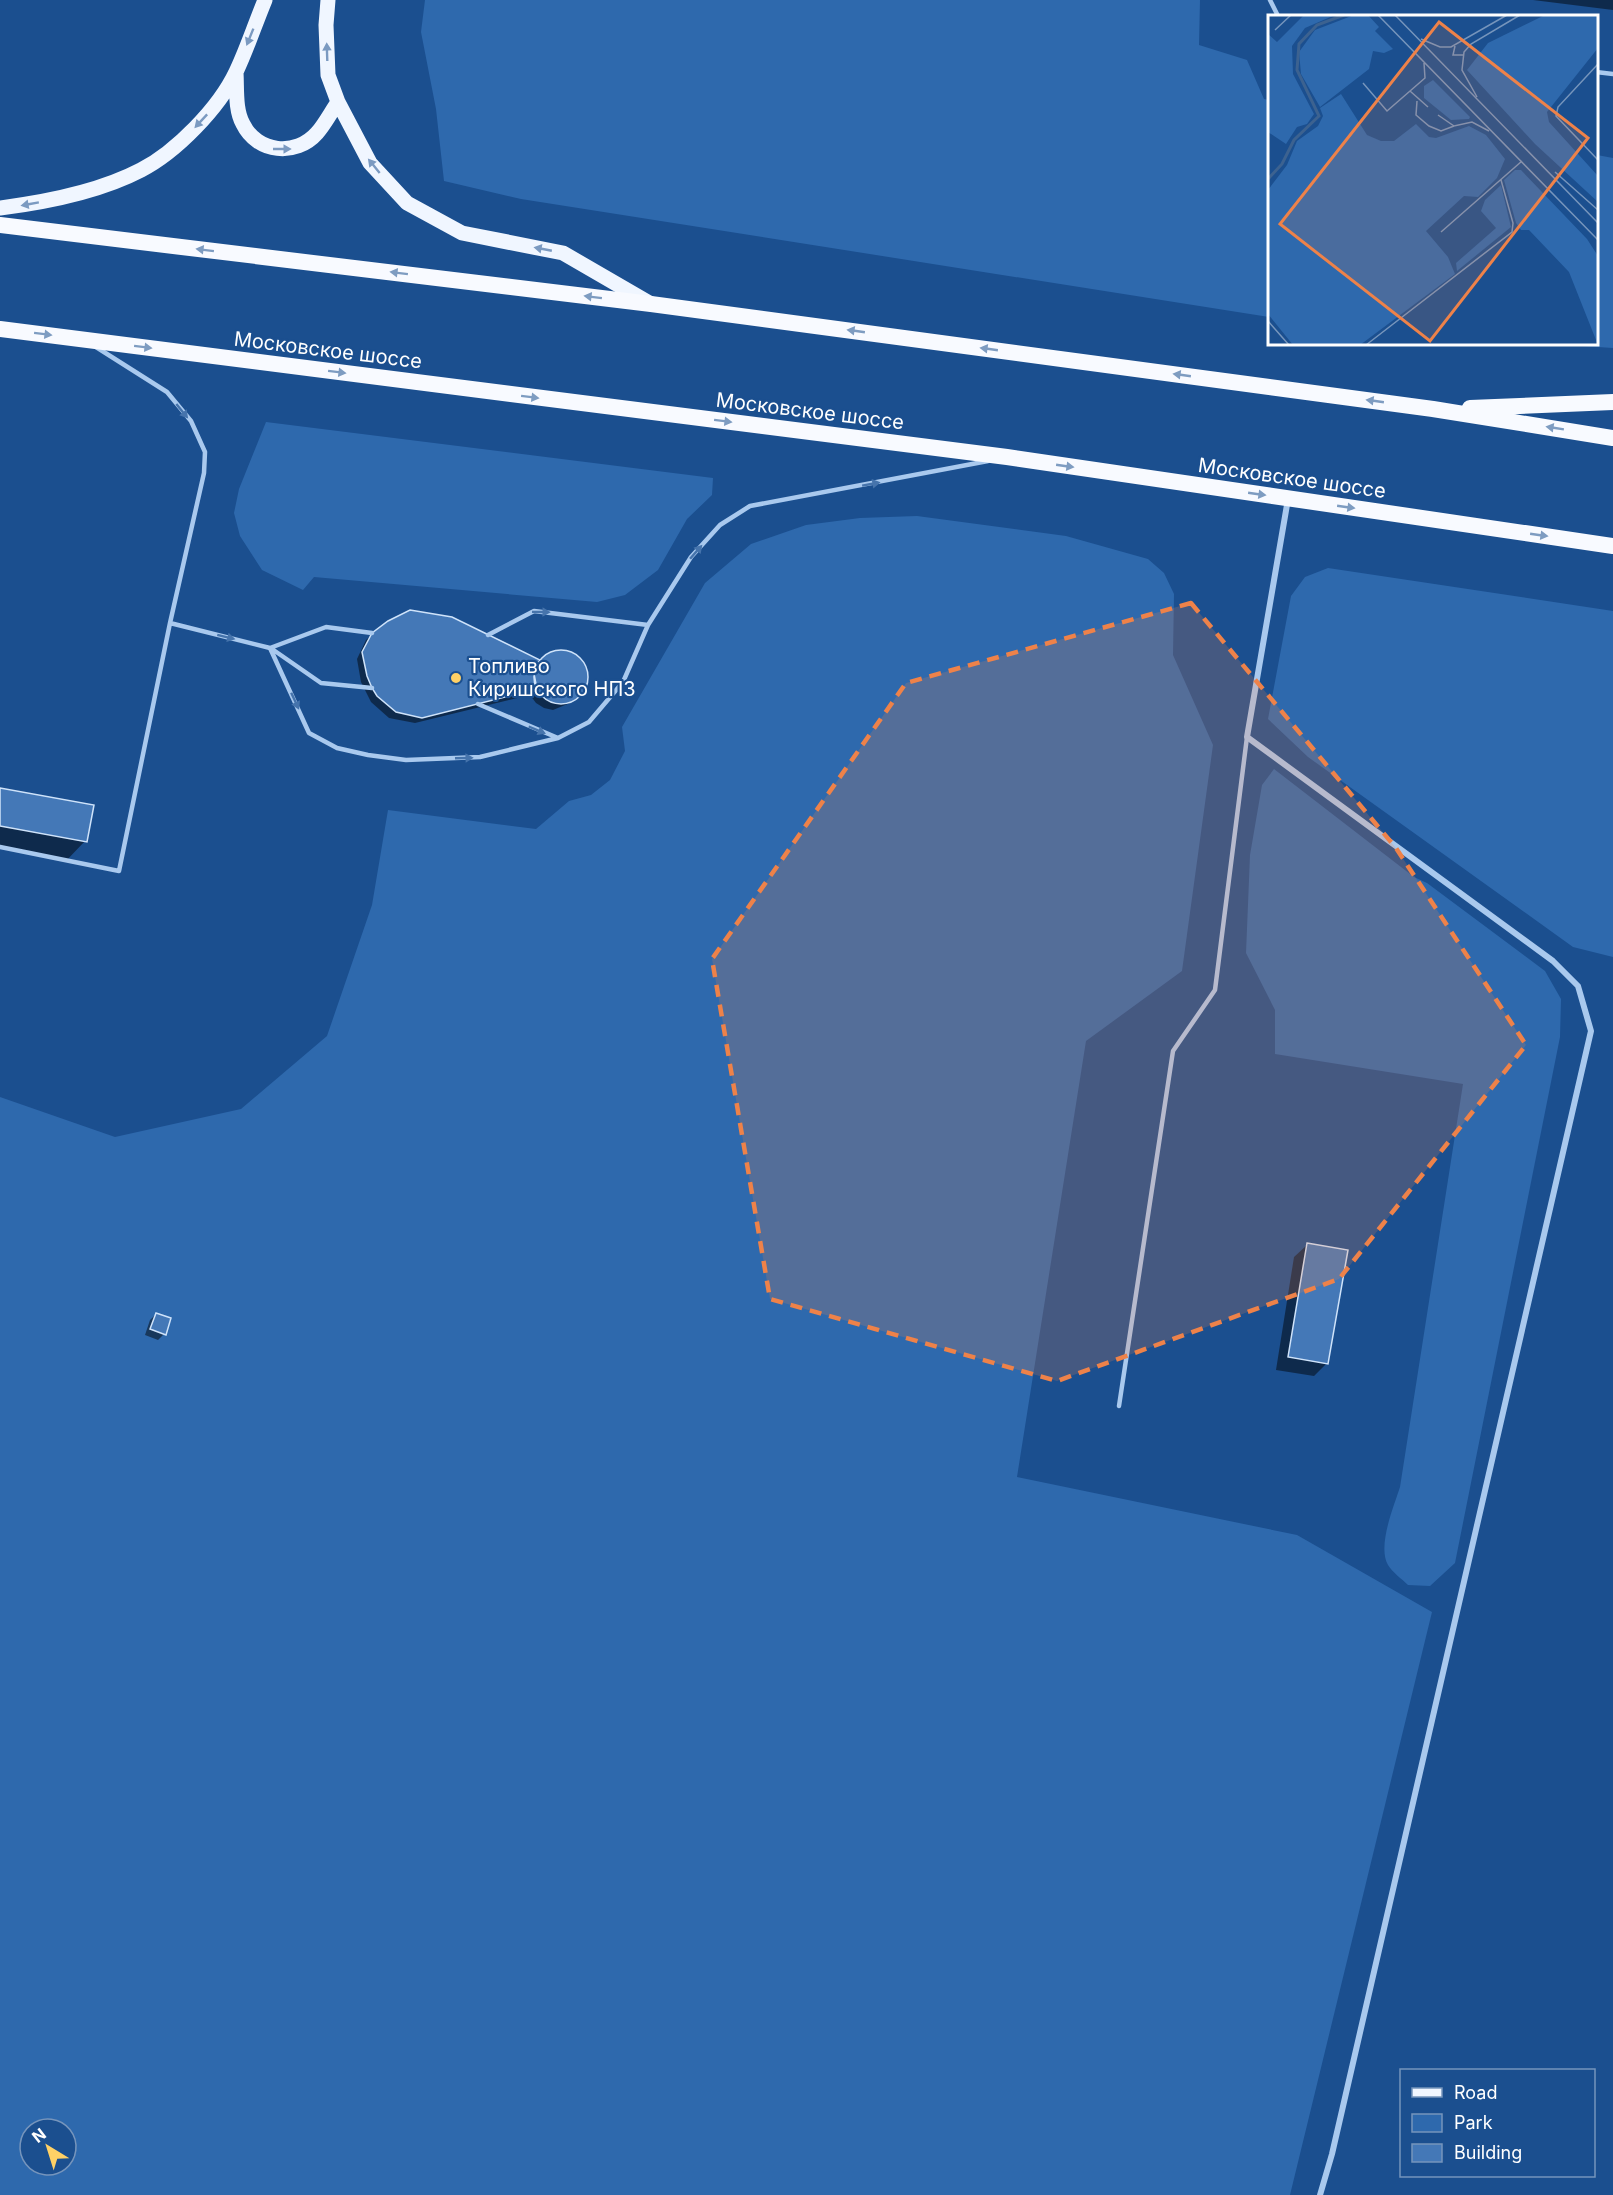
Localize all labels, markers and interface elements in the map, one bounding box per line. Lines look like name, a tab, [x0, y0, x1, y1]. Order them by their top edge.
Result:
inset map	[1268, 15, 1598, 345]
one-way arrow	[245, 28, 255, 46]
one-way arrow	[322, 43, 331, 62]
one-way arrow	[195, 113, 209, 127]
one-way arrow	[272, 144, 291, 154]
one-way arrow	[367, 158, 380, 174]
one-way arrow	[20, 200, 39, 209]
one-way arrow	[534, 244, 553, 253]
one-way arrow	[196, 245, 215, 254]
one-way arrow	[389, 268, 408, 278]
one-way arrow	[583, 292, 602, 301]
street label: Московское шоссе	[233, 327, 423, 373]
one-way arrow	[847, 327, 866, 336]
one-way arrow	[33, 330, 52, 339]
one-way arrow	[134, 342, 153, 352]
one-way arrow	[979, 345, 998, 354]
one-way arrow	[327, 367, 346, 376]
one-way arrow	[1172, 371, 1191, 380]
street label: Московское шоссе	[715, 388, 905, 434]
one-way arrow	[521, 392, 540, 401]
one-way arrow	[1366, 397, 1385, 406]
one-way arrow	[176, 403, 189, 419]
one-way arrow	[714, 417, 733, 426]
one-way arrow	[1546, 424, 1565, 433]
street label: Московское шоссе	[1197, 453, 1387, 503]
one-way arrow	[1055, 461, 1074, 470]
one-way arrow	[862, 479, 881, 488]
one-way arrow	[1248, 490, 1267, 499]
one-way arrow	[1336, 503, 1355, 512]
one-way arrow	[1529, 530, 1548, 539]
one-way arrow	[689, 545, 702, 560]
one-way arrow	[532, 608, 551, 617]
one-way arrow	[218, 633, 236, 642]
place label: Топливо Киришского НПЗ	[468, 654, 636, 701]
marker: Топливо Киришского НПЗ	[449, 671, 463, 685]
one-way arrow	[290, 692, 300, 710]
one-way arrow	[528, 725, 546, 735]
one-way arrow	[455, 753, 474, 762]
legend	[1400, 2069, 1595, 2177]
text: Road	[1454, 2082, 1497, 2103]
text: Park	[1454, 2112, 1493, 2133]
north arrow	[18, 2117, 78, 2177]
text: N	[28, 2124, 50, 2147]
text: Building	[1454, 2142, 1522, 2163]

